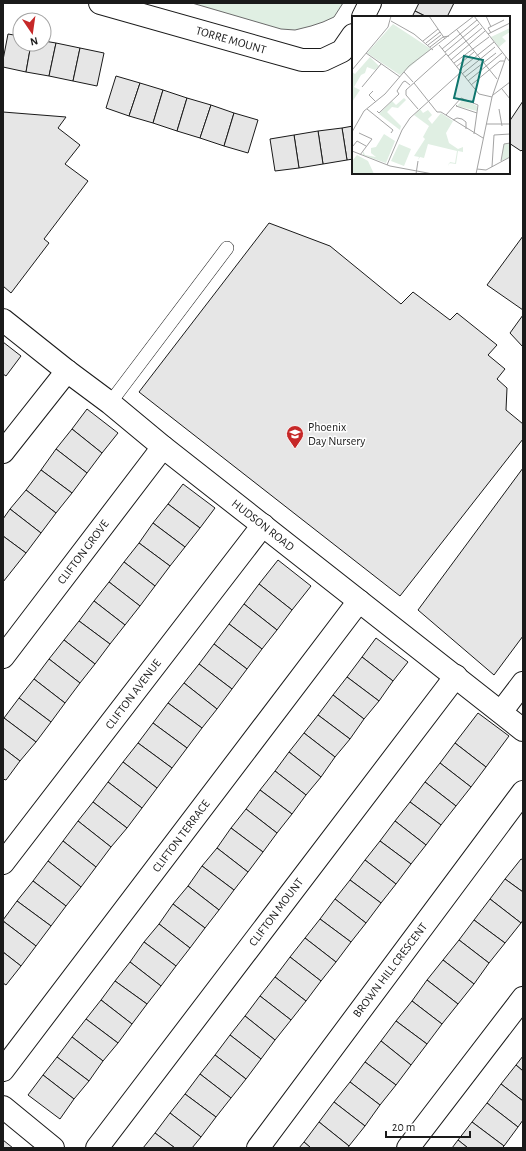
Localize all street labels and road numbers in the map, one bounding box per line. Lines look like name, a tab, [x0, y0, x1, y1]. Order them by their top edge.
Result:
street label: TORRE MOUNT	[194, 24, 268, 56]
street label: HUDSON ROAD	[230, 497, 297, 553]
street label: CLIFTON GROVE	[55, 518, 111, 586]
street label: CLIFTON AVENUE	[103, 657, 163, 731]
street label: CLIFTON TERRACE	[150, 798, 212, 874]
street label: CLIFTON MOUNT	[247, 876, 305, 948]
street label: BROWN HILL CRESCENT	[351, 920, 429, 1020]

